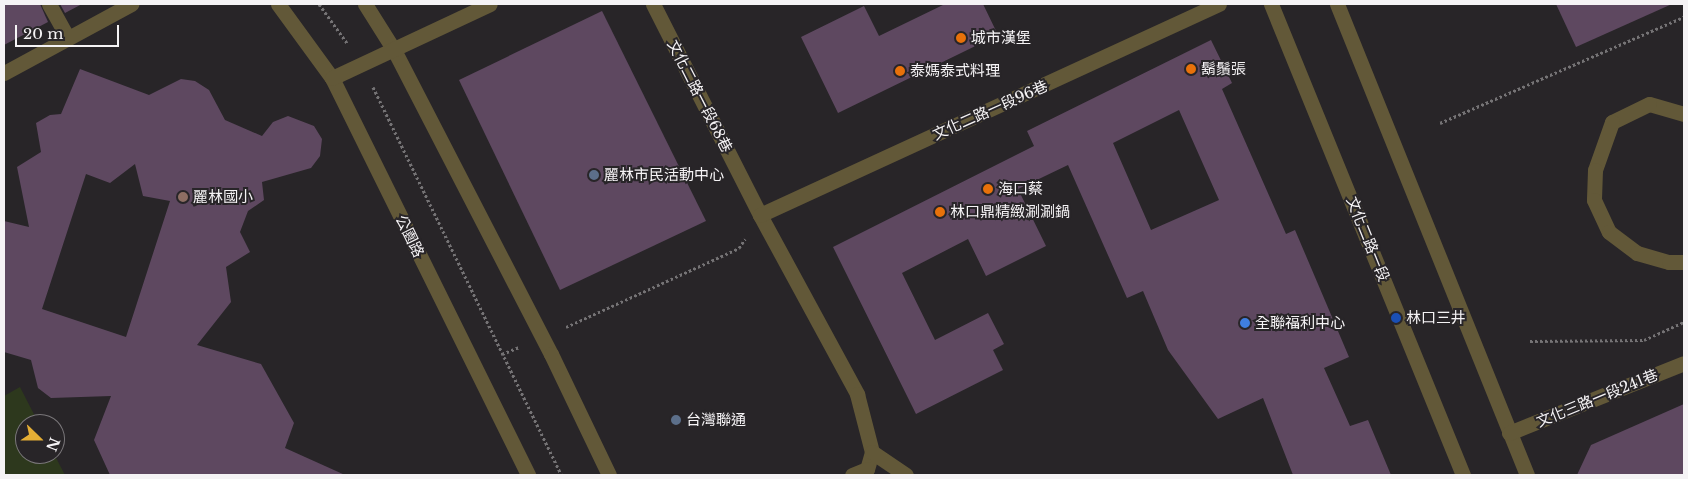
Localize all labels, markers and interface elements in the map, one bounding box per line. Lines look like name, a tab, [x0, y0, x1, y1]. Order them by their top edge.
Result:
scale bar	[18, 15, 121, 47]
text: 20 m	[23, 24, 63, 43]
place label: 城市漢堡	[971, 29, 1031, 47]
marker: 城市漢堡	[955, 32, 967, 44]
street label: 文化二路一段68巷	[664, 37, 736, 155]
place label: 鬍鬚張	[1201, 60, 1246, 78]
place label: 泰媽泰式料理	[910, 62, 1000, 80]
marker: 鬍鬚張	[1185, 63, 1197, 75]
marker: 泰媽泰式料理	[894, 65, 906, 77]
street label: 文化二路一段96巷	[930, 77, 1050, 143]
place label: 麗林市民活動中心	[604, 166, 724, 184]
marker: 麗林市民活動中心	[588, 169, 600, 181]
place label: 海口蔡	[998, 180, 1043, 198]
marker: 海口蔡	[982, 183, 994, 195]
place label: 麗林國小	[193, 188, 253, 206]
marker: 麗林國小	[177, 191, 189, 203]
street label: 文化二路一段	[1343, 194, 1393, 284]
place label: 林口鼎精緻涮涮鍋	[950, 203, 1070, 221]
marker: 林口鼎精緻涮涮鍋	[934, 206, 946, 218]
street label: 公園路	[392, 212, 428, 260]
place label: 林口三井	[1406, 309, 1466, 327]
marker: 林口三井	[1390, 312, 1402, 324]
place label: 全聯福利中心	[1255, 314, 1345, 332]
marker: 全聯福利中心	[1239, 317, 1251, 329]
street label: 文化三路一段241巷	[1533, 365, 1661, 431]
place label: 台灣聯通	[686, 411, 746, 429]
north arrow	[15, 414, 65, 464]
marker: 台灣聯通	[670, 414, 682, 426]
text: N	[42, 435, 64, 454]

